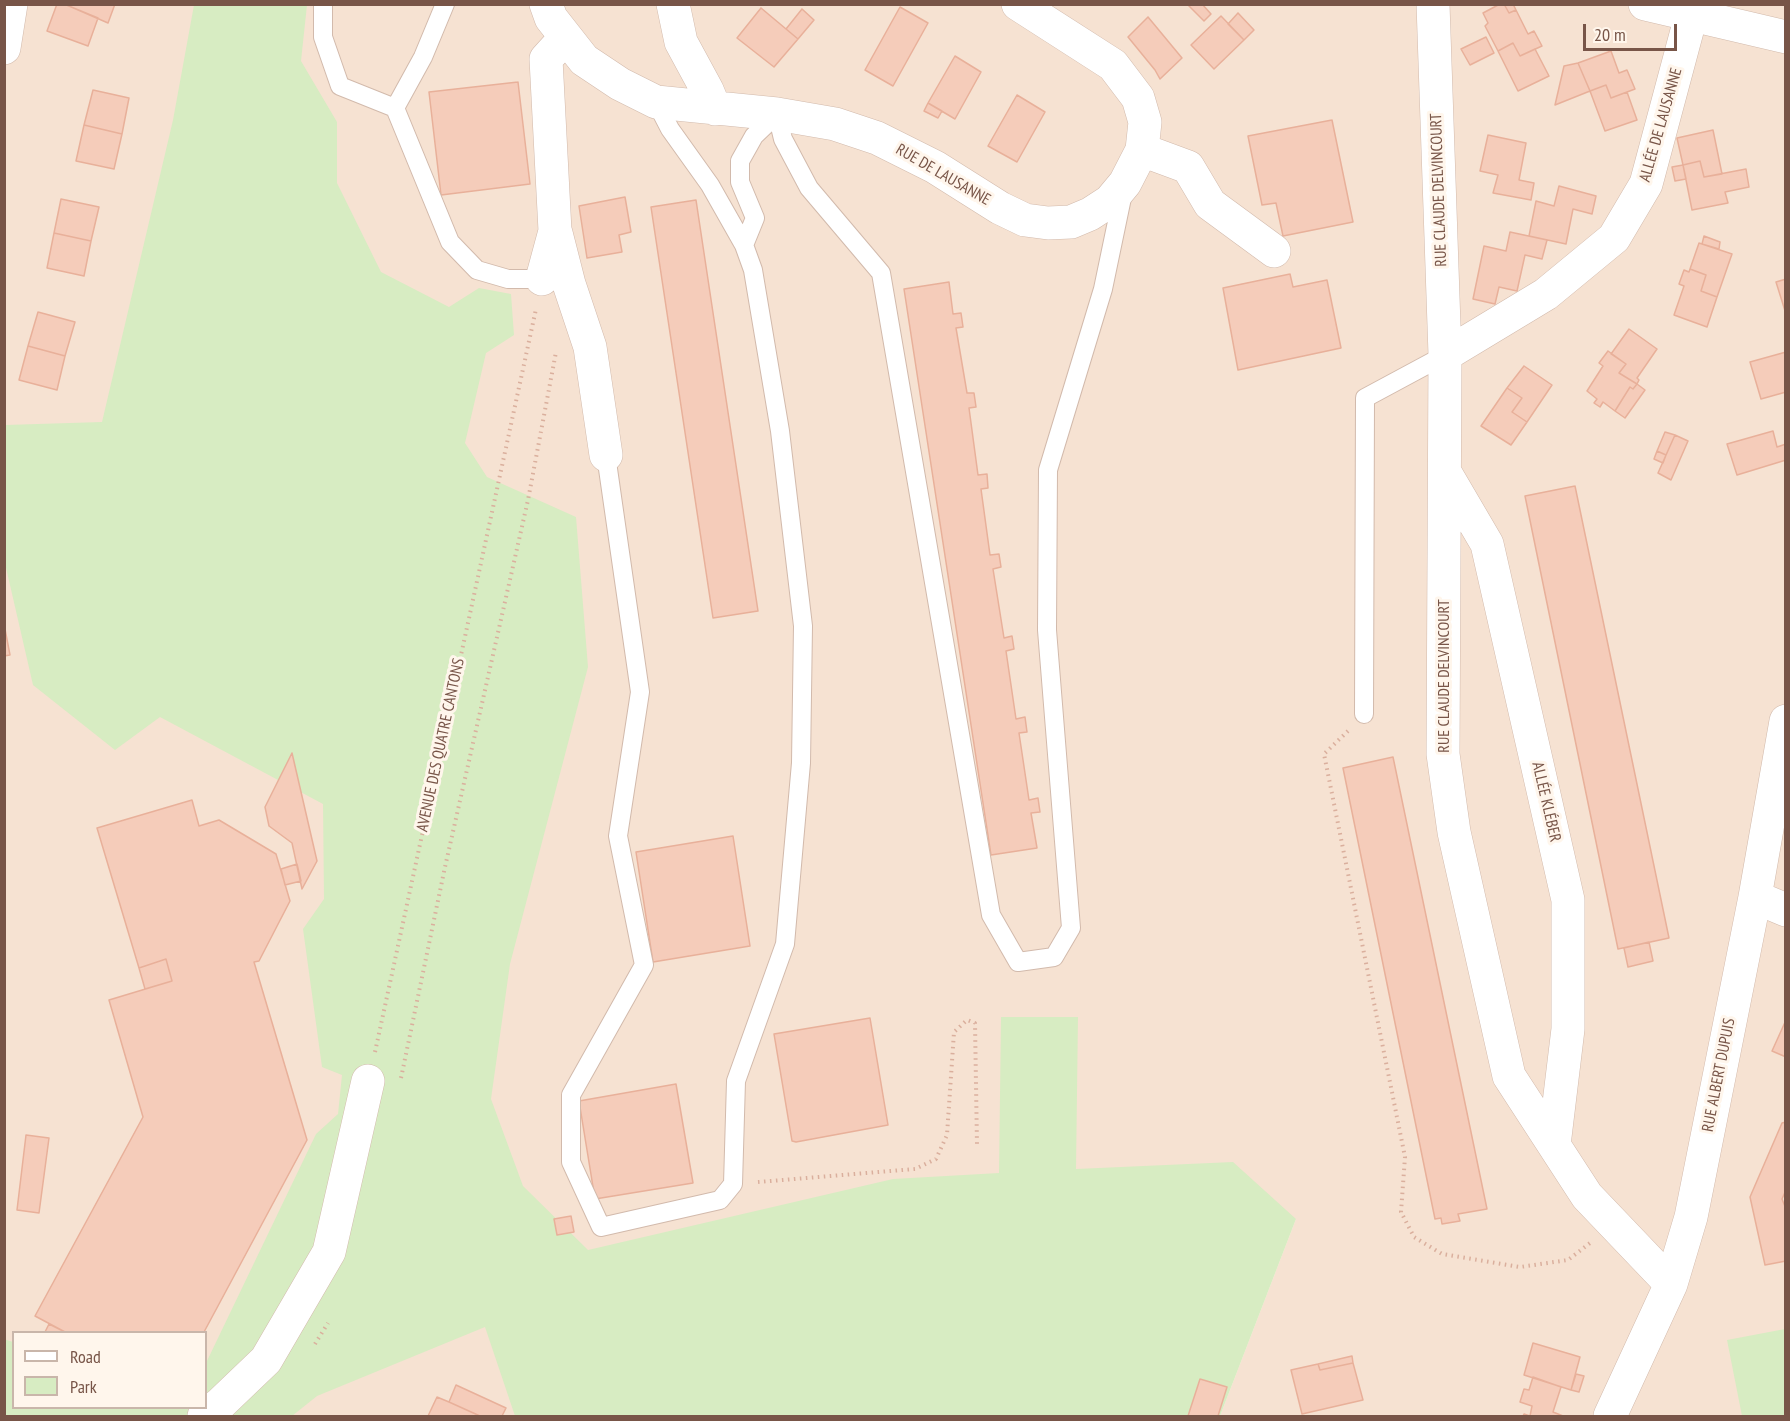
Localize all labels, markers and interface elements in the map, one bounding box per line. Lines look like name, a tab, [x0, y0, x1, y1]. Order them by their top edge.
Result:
scale bar	[1586, 12, 1680, 50]
text: 20 m	[1594, 23, 1626, 46]
street label: ALLÉE DE LAUSANNE	[1636, 66, 1686, 184]
street label: RUE CLAUDE DELVINCOURT	[1427, 113, 1451, 267]
street label: RUE DE LAUSANNE	[892, 140, 994, 210]
street label: RUE CLAUDE DELVINCOURT	[1434, 599, 1454, 753]
street label: AVENUE DES QUATRE CANTONS	[413, 657, 469, 833]
street label: ALLÉE KLÉBER	[1527, 760, 1565, 844]
street label: RUE ALBERT DUPUIS	[1699, 1017, 1739, 1133]
legend	[12, 1331, 207, 1409]
text: Road	[70, 1345, 101, 1368]
text: Park	[70, 1375, 97, 1398]

